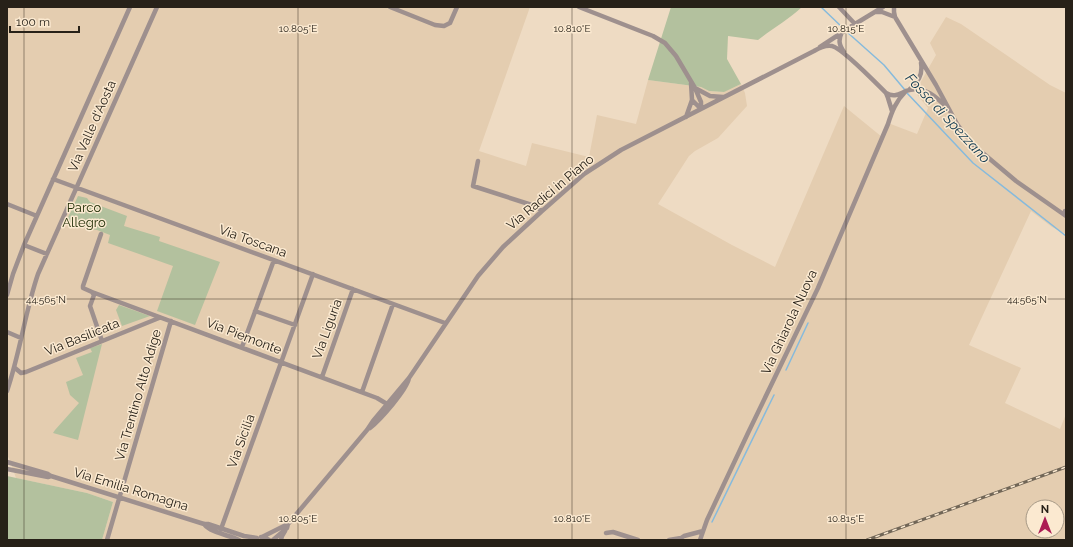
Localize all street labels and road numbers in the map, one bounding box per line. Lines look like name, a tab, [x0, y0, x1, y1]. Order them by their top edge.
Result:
street label: Via Valle d'Aosta	[65, 78, 119, 174]
street label: Via Radici in Piano	[504, 151, 597, 233]
street label: Via Toscana	[217, 222, 289, 260]
street label: Via Ghiarola Nuova	[758, 267, 820, 377]
street label: Via Liguria	[309, 297, 345, 361]
street label: Via Basilicata	[43, 315, 121, 359]
street label: Via Piemonte	[204, 315, 284, 357]
street label: Via Trentino Alto Adige	[112, 327, 164, 462]
street label: Via Sicilia	[224, 412, 258, 470]
street label: Via Emilia Romagna	[72, 464, 190, 514]

